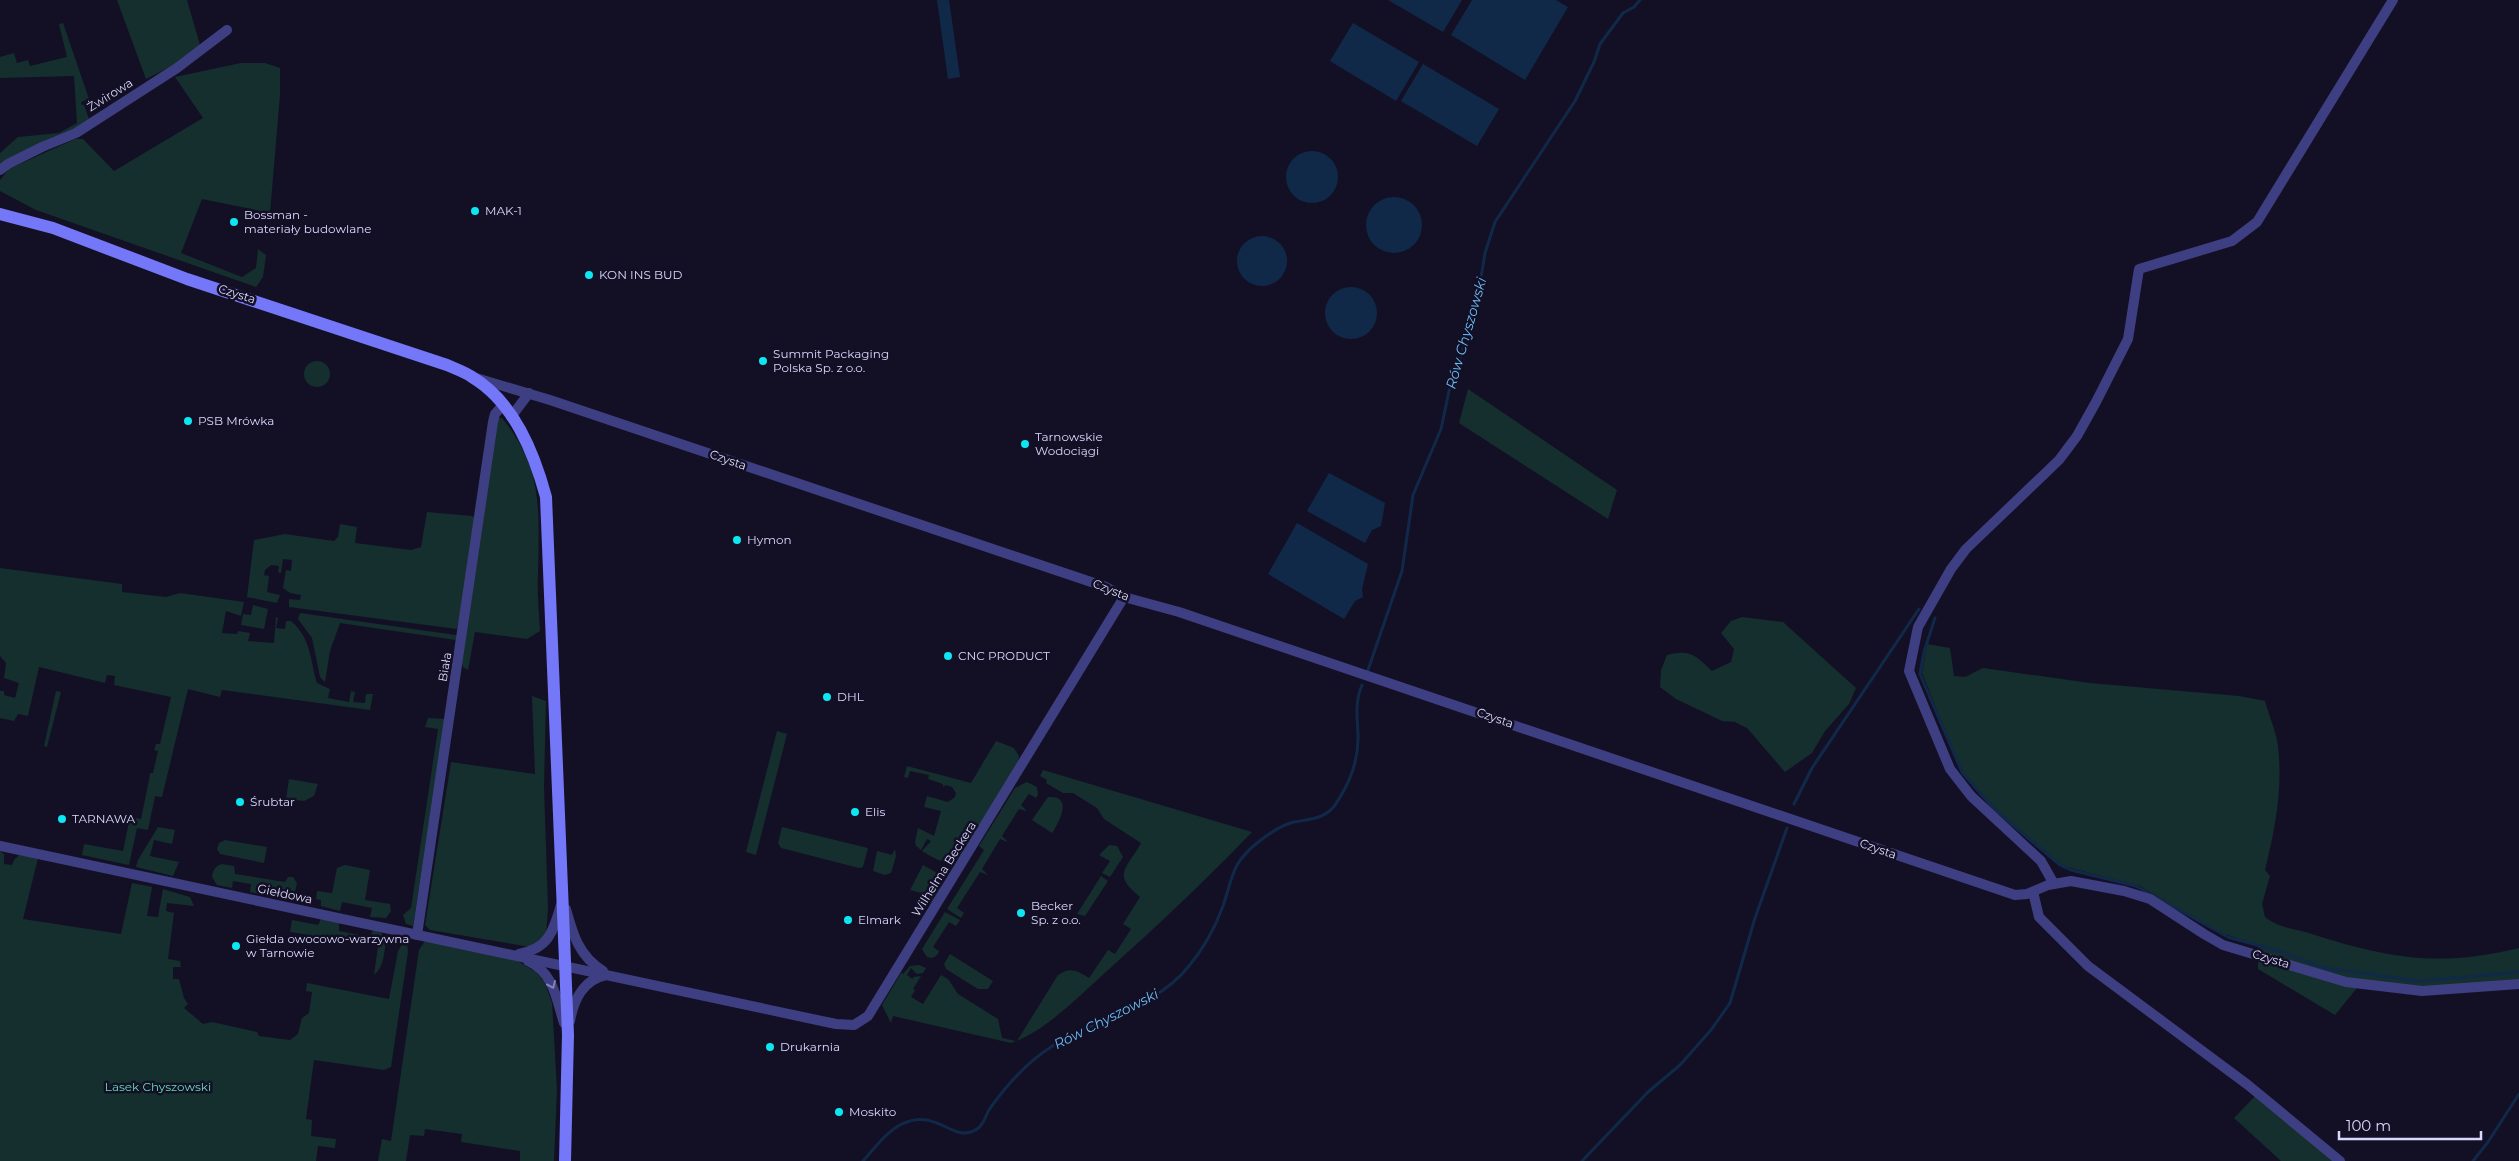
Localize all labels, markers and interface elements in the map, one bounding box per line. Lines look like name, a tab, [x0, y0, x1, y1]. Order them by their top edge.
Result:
street label: Żwirowa	[84, 75, 135, 114]
place label: MAK-1	[485, 203, 522, 218]
marker: MAK-1	[469, 205, 481, 217]
place label: Bossman - materiały budowlane	[244, 207, 372, 236]
marker: Bossman - materiały budowlane	[228, 216, 240, 228]
place label: KON INS BUD	[599, 267, 682, 282]
marker: KON INS BUD	[583, 269, 595, 281]
water label: Rów Chyszowski	[1441, 275, 1491, 391]
street label: Czysta	[217, 280, 258, 307]
place label: Summit Packaging Polska Sp. z o.o.	[773, 346, 889, 375]
marker: Summit Packaging Polska Sp. z o.o.	[757, 355, 769, 367]
place label: PSB Mrówka	[198, 413, 274, 428]
marker: PSB Mrówka	[182, 415, 194, 427]
place label: Tarnowskie Wodociągi	[1035, 429, 1103, 458]
marker: Tarnowskie Wodociągi	[1019, 438, 1031, 450]
street label: Czysta	[708, 446, 749, 473]
place label: Hymon	[747, 532, 792, 547]
marker: Hymon	[731, 534, 743, 546]
street label: Czysta	[1091, 575, 1132, 604]
place label: CNC PRODUCT	[958, 648, 1050, 663]
marker: CNC PRODUCT	[942, 650, 954, 662]
street label: Biała	[435, 651, 454, 683]
place label: DHL	[837, 689, 864, 704]
marker: DHL	[821, 691, 833, 703]
street label: Czysta	[1475, 704, 1516, 731]
place label: Śrubtar	[250, 794, 295, 809]
marker: Śrubtar	[234, 796, 246, 808]
place label: Elis	[865, 804, 885, 819]
marker: Elis	[849, 806, 861, 818]
place label: TARNAWA	[72, 811, 136, 826]
marker: TARNAWA	[56, 813, 68, 825]
street label: Wilhelma Beckera	[908, 818, 979, 919]
street label: Czysta	[1858, 835, 1899, 862]
street label: Giełdowa	[256, 880, 314, 907]
place label: Becker Sp. z o.o.	[1031, 898, 1081, 927]
marker: Becker Sp. z o.o.	[1015, 907, 1027, 919]
place label: Elmark	[858, 912, 902, 927]
marker: Elmark	[842, 914, 854, 926]
place label: Giełda owocowo-warzywna w Tarnowie	[246, 931, 409, 960]
marker: Giełda owocowo-warzywna w Tarnowie	[230, 940, 242, 952]
street label: Czysta	[2251, 946, 2292, 971]
one-way arrow	[546, 980, 556, 989]
water label: Rów Chyszowski	[1051, 985, 1162, 1053]
place label: Drukarnia	[780, 1039, 840, 1054]
marker: Drukarnia	[764, 1041, 776, 1053]
park label: Lasek Chyszowski	[105, 1079, 211, 1094]
place label: Moskito	[849, 1104, 896, 1119]
marker: Moskito	[833, 1106, 845, 1118]
scale bar	[2339, 1108, 2482, 1140]
text: 100 m	[2346, 1116, 2391, 1135]

